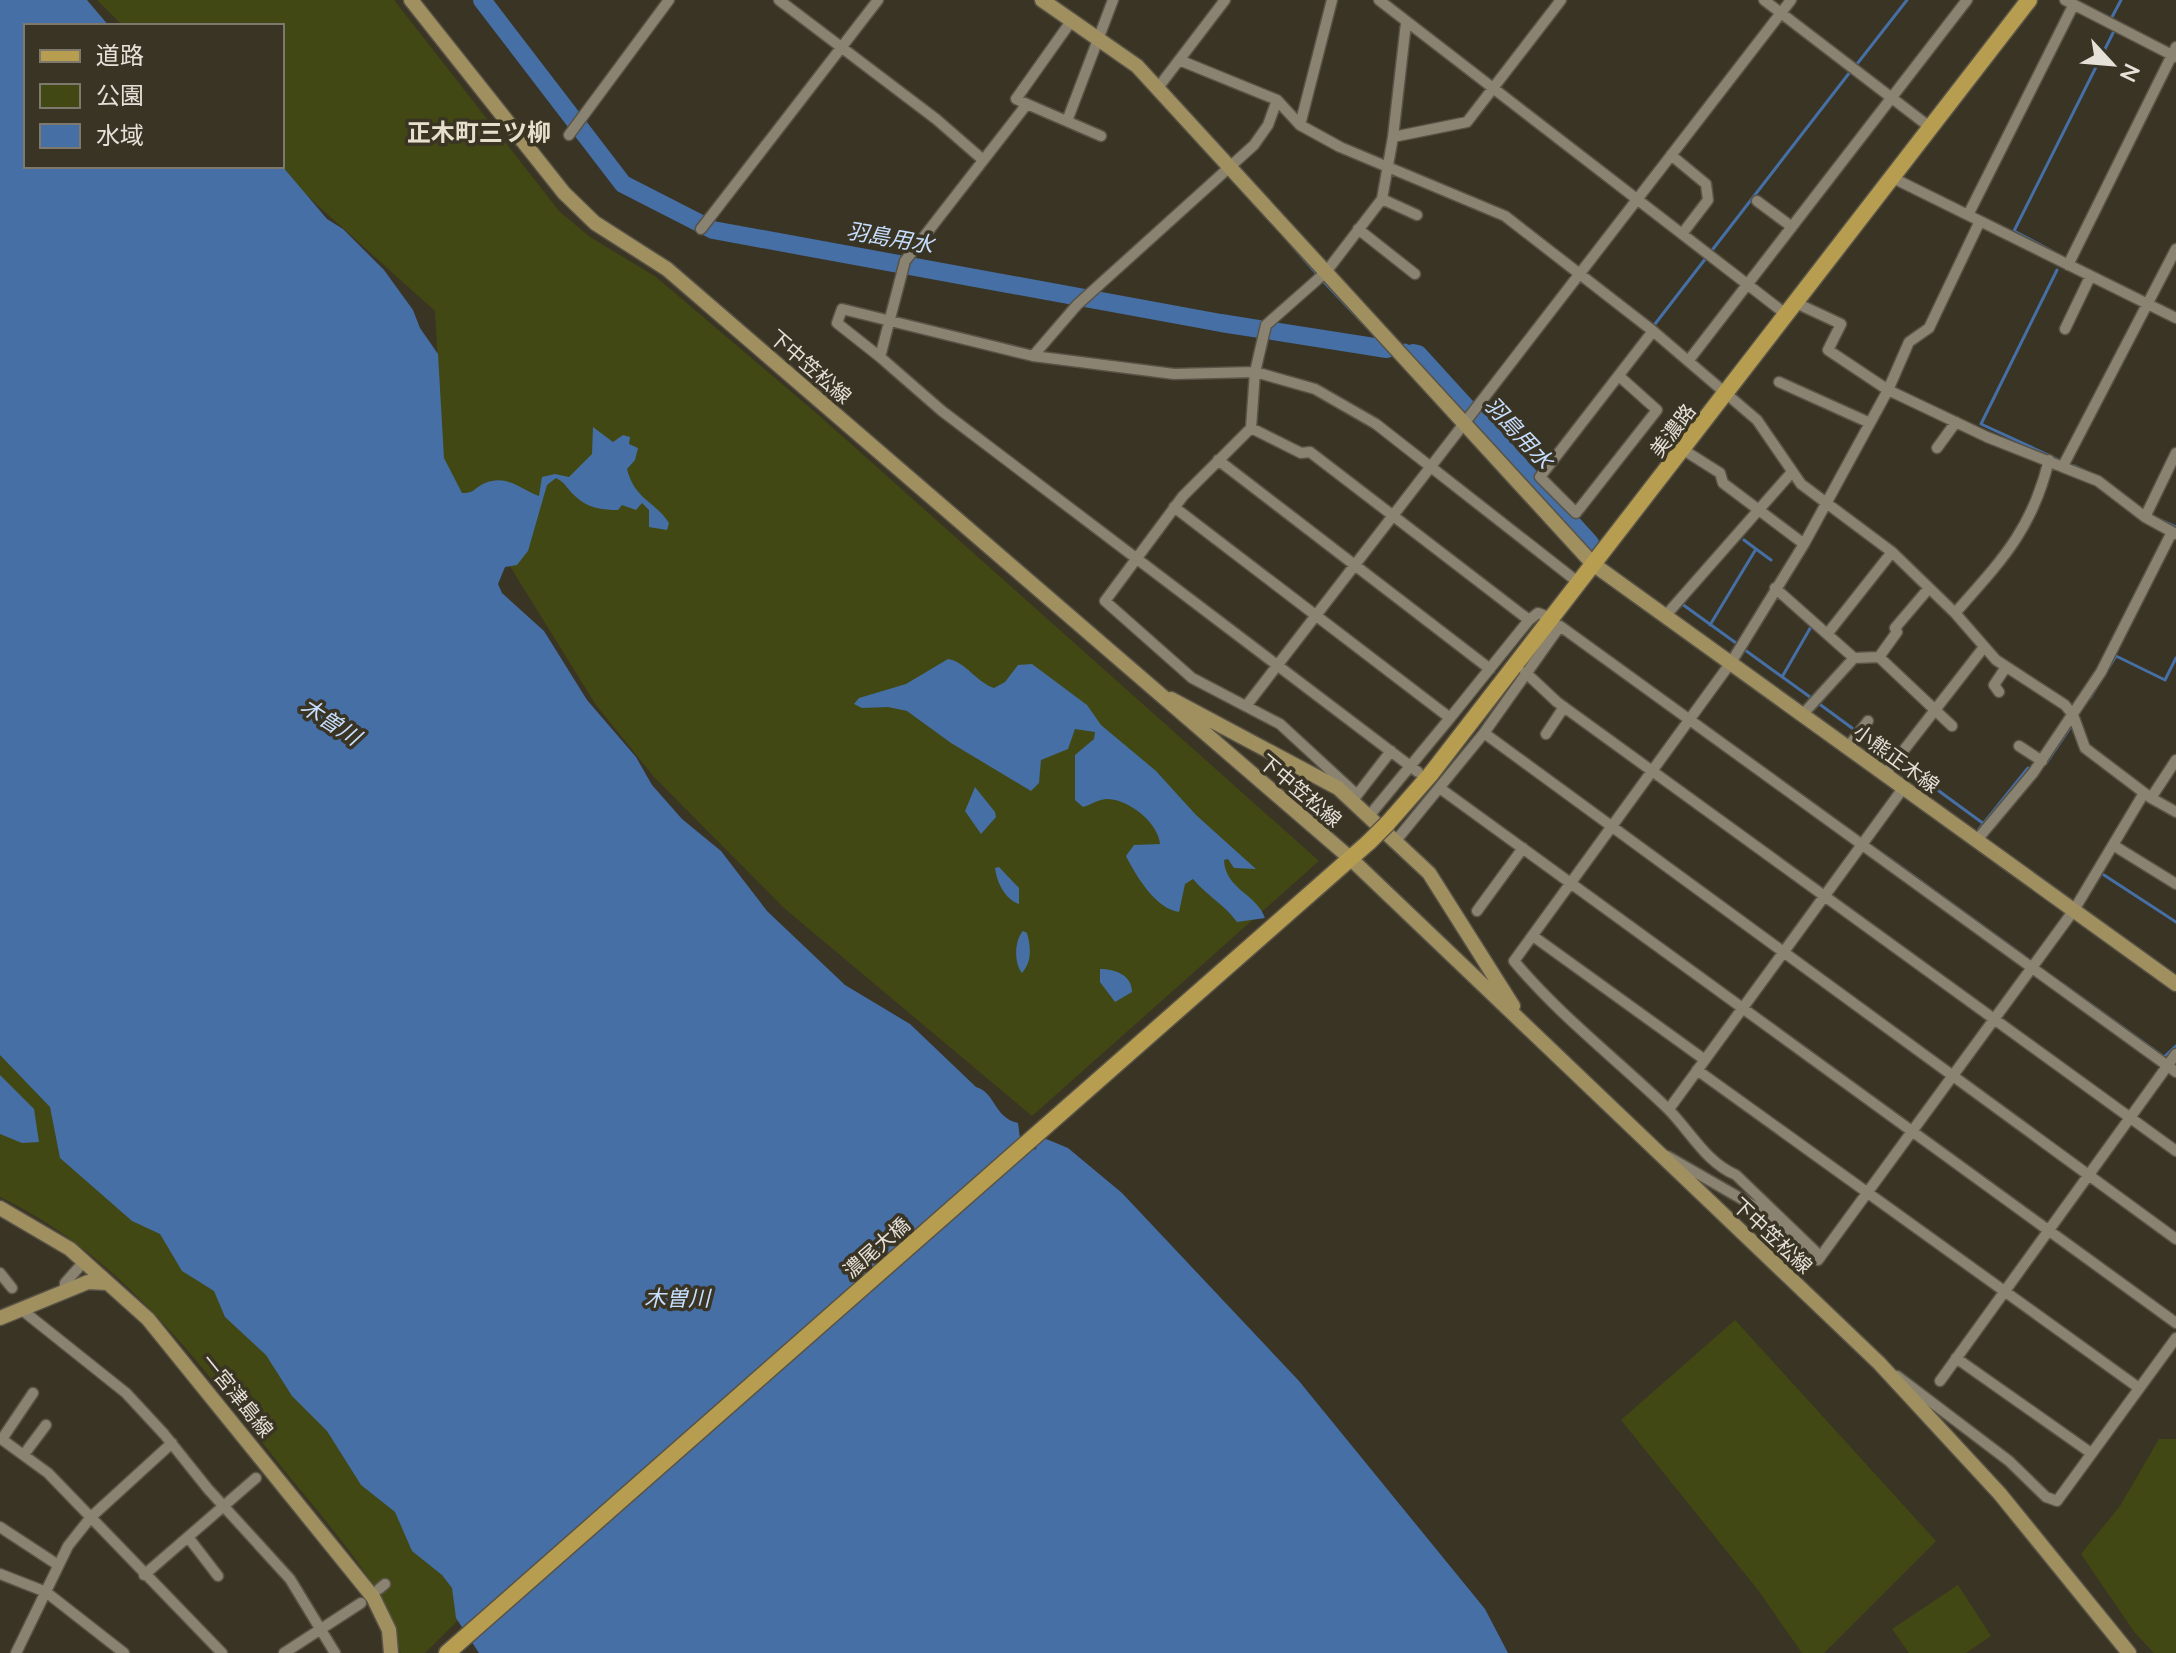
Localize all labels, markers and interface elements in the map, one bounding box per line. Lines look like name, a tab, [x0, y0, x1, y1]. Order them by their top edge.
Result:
legend	[24, 24, 284, 168]
north arrow	[2072, 24, 2152, 104]
text: 道路	[96, 40, 144, 69]
text: N	[2115, 59, 2146, 87]
text: 公園	[96, 80, 144, 109]
district label: 正木町三ツ柳	[407, 117, 551, 146]
text: 水域	[96, 120, 144, 149]
water label: 羽島用水	[844, 216, 938, 258]
street label: 下中笠松線	[765, 324, 857, 408]
water label: 羽島用水	[1479, 391, 1560, 475]
street label: 美濃路	[1644, 399, 1700, 461]
water label: 木曽川	[296, 692, 368, 751]
street label: 小熊正木線	[1849, 719, 1945, 797]
street label: 下中笠松線	[1255, 749, 1347, 831]
street label: 下中笠松線	[1728, 1192, 1818, 1278]
street label: 濃尾大橋	[838, 1212, 914, 1282]
water label: 木曽川	[644, 1284, 712, 1311]
street label: 一宮津島線	[197, 1349, 279, 1441]

